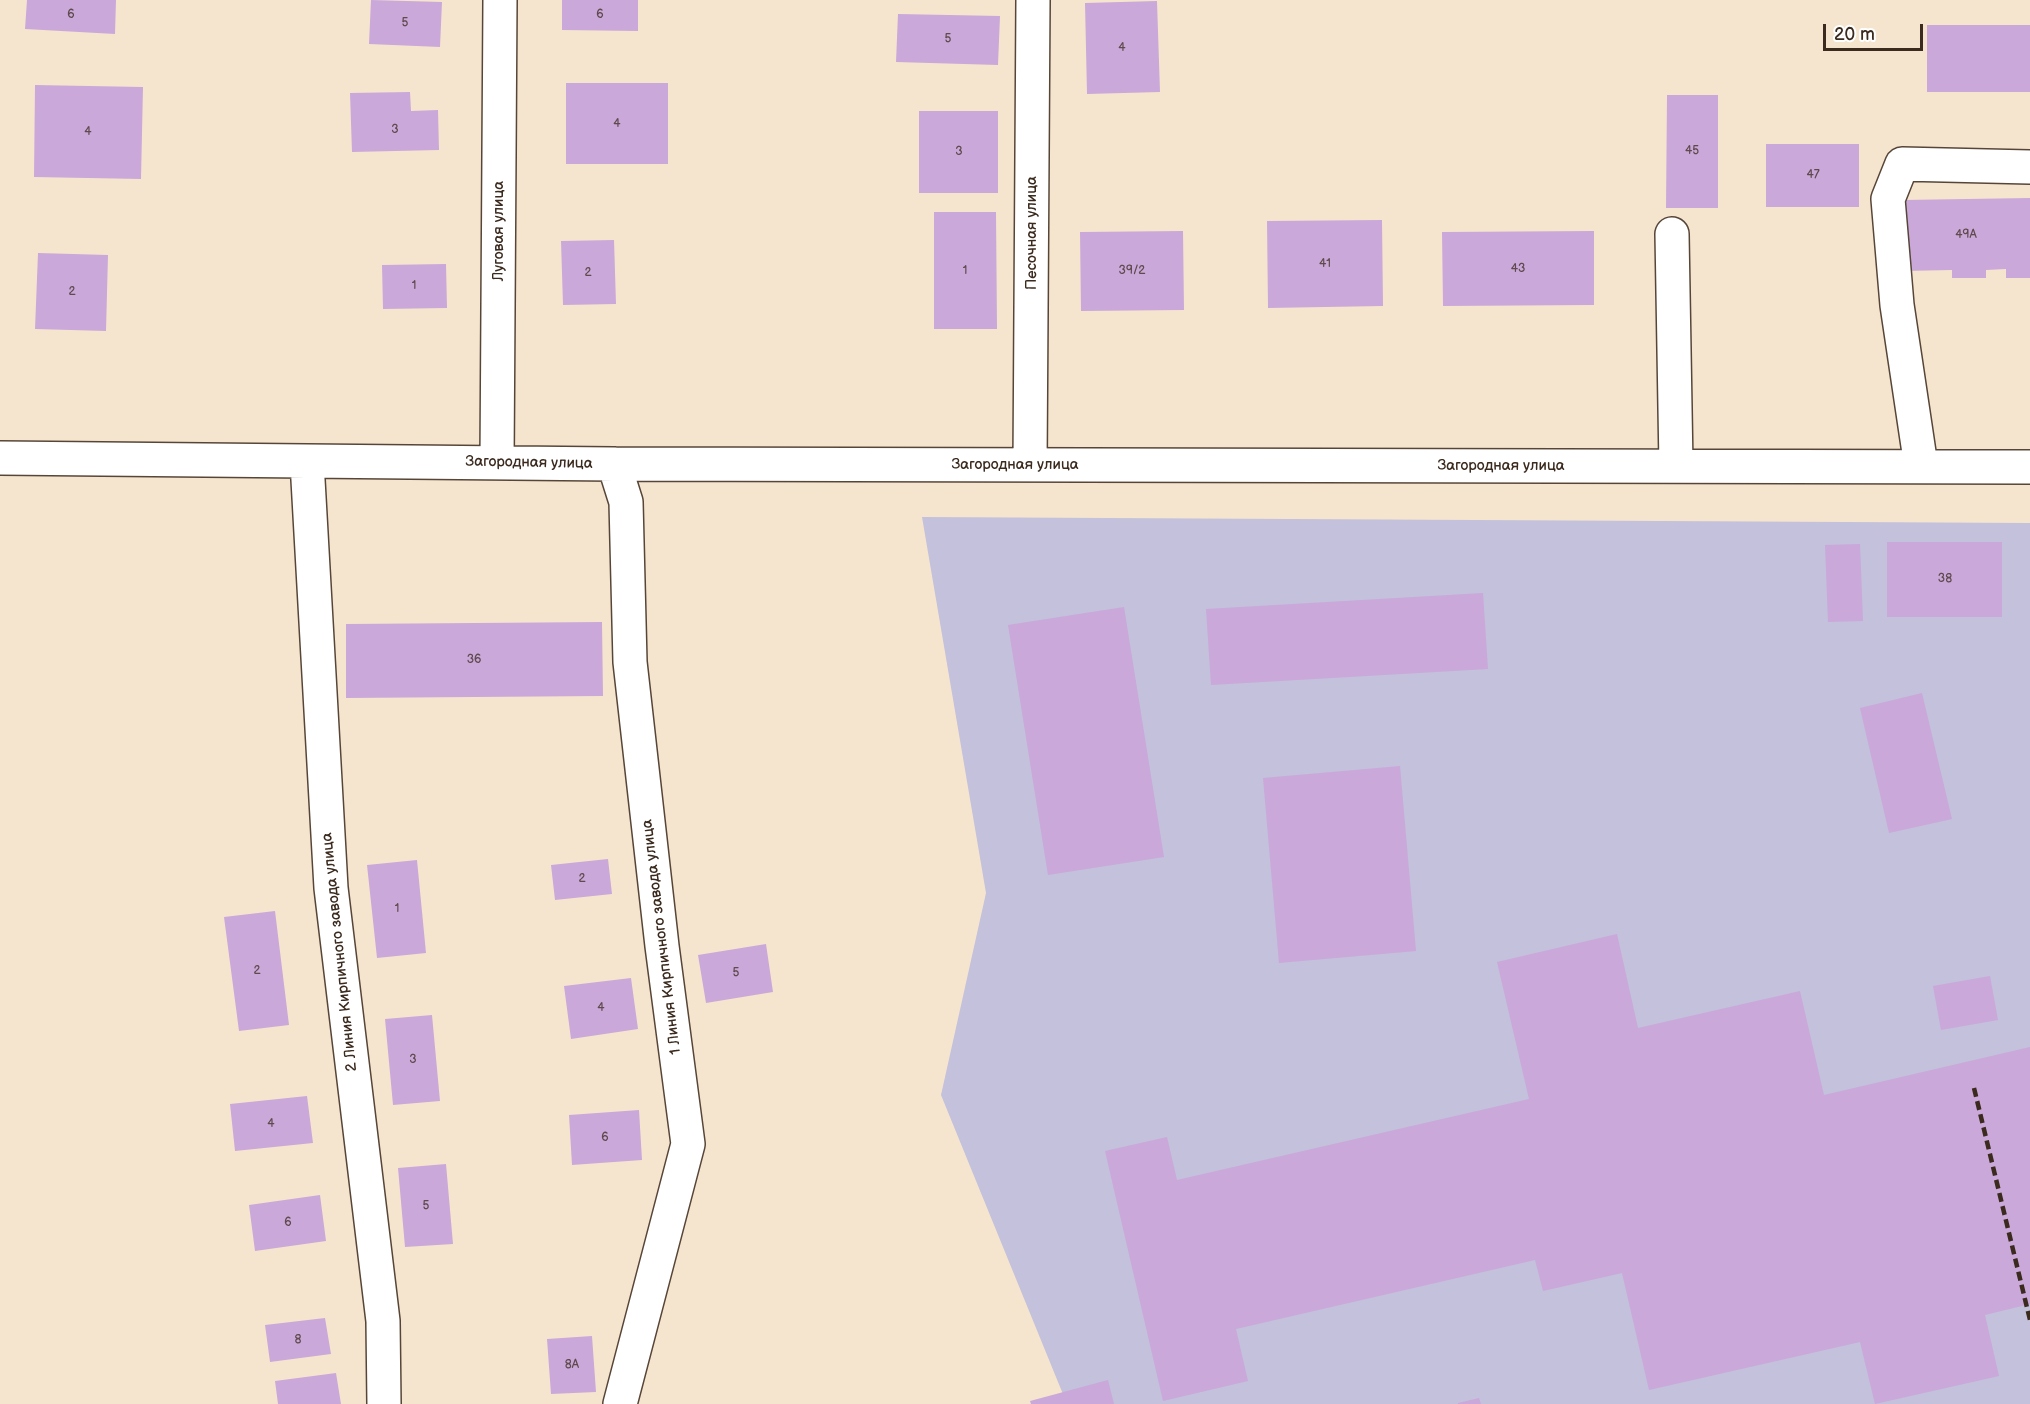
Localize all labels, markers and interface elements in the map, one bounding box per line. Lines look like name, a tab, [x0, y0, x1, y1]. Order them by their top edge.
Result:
house number: 6	[67, 8, 75, 22]
house number: 6	[596, 8, 604, 22]
scale bar	[1826, 12, 1926, 50]
house number: 5	[402, 16, 408, 30]
text: 20 m	[1834, 24, 1875, 45]
house number: 5	[945, 32, 951, 46]
house number: 4	[1118, 41, 1126, 55]
house number: 4	[613, 117, 621, 131]
house number: 3	[391, 123, 399, 137]
house number: 4	[84, 125, 92, 139]
house number: 45	[1685, 144, 1699, 158]
house number: 3	[955, 145, 963, 159]
house number: 47	[1806, 168, 1820, 182]
street label: Песочная улица	[1023, 176, 1041, 290]
street label: Луговая улица	[490, 181, 508, 281]
house number: 49А	[1955, 228, 1977, 242]
house number: 41	[1319, 257, 1331, 271]
house number: 43	[1511, 262, 1525, 276]
house number: 1	[963, 264, 967, 278]
house number: 39/2	[1119, 264, 1145, 278]
house number: 2	[584, 266, 592, 280]
house number: 1	[412, 279, 416, 293]
house number: 2	[68, 285, 76, 299]
street label: Загородная улица	[465, 453, 593, 473]
street label: Загородная улица	[951, 456, 1079, 474]
street label: Загородная улица	[1437, 457, 1565, 475]
house number: 38	[1938, 572, 1952, 586]
house number: 36	[467, 653, 481, 667]
street label: 1 Линия Кирпичного завода улица	[639, 818, 685, 1056]
street label: 2 Линия Кирпичного завода улица	[319, 832, 361, 1072]
house number: 2	[578, 872, 586, 886]
house number: 1	[395, 902, 399, 916]
house number: 2	[253, 964, 261, 978]
house number: 5	[733, 966, 739, 980]
house number: 4	[597, 1001, 605, 1015]
house number: 3	[409, 1053, 417, 1067]
house number: 4	[267, 1117, 275, 1131]
house number: 6	[601, 1131, 609, 1145]
house number: 5	[423, 1199, 429, 1213]
house number: 6	[284, 1216, 292, 1230]
house number: 8	[295, 1333, 301, 1347]
house number: 8А	[565, 1358, 579, 1372]

